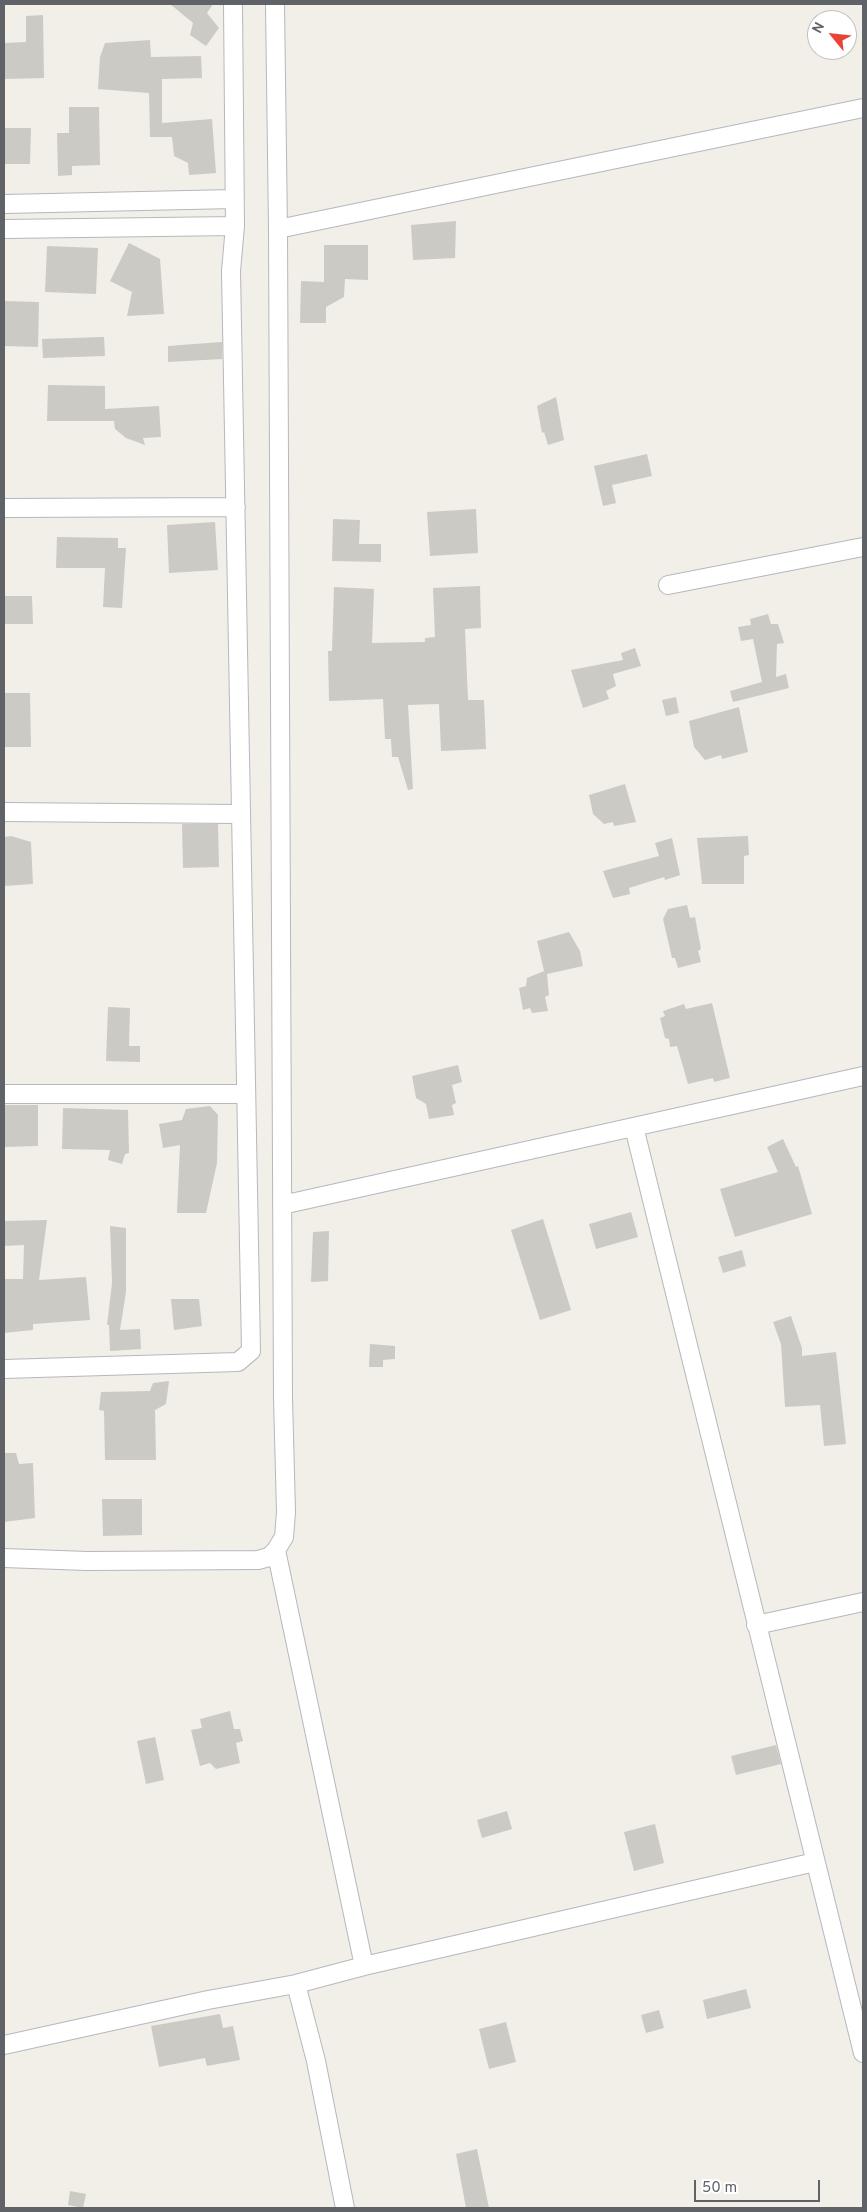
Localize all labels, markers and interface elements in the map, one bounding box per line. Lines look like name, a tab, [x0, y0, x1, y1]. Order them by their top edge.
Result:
north arrow	[807, 10, 857, 60]
text: N	[809, 20, 829, 37]
scale bar	[697, 2170, 823, 2202]
text: 50 m	[702, 2179, 737, 2198]

